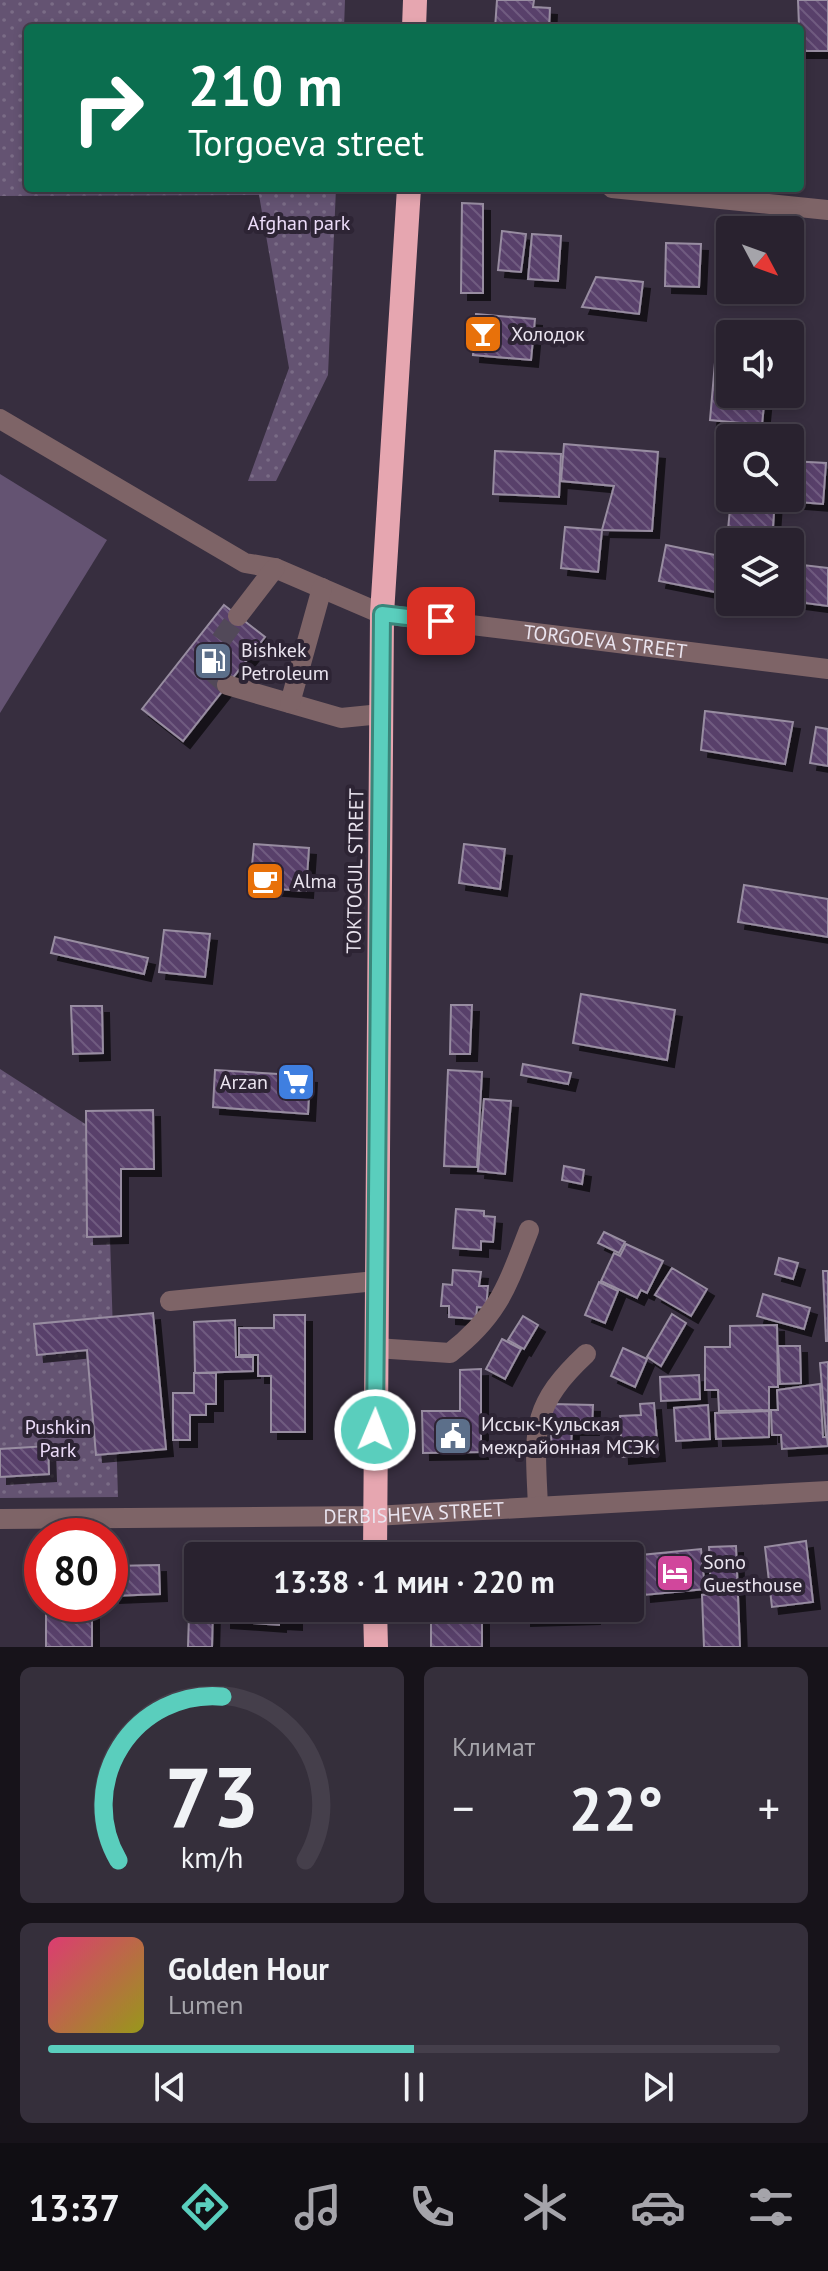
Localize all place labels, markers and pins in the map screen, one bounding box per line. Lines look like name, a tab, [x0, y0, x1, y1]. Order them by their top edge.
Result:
bar icon: Холодок	[462, 313, 504, 355]
place label: Холодок	[511, 321, 585, 347]
pin	[407, 587, 475, 655]
place label: Bishkek Petroleum	[241, 637, 329, 686]
fuel station icon: Bishkek Petroleum	[192, 640, 234, 682]
cafe icon: Alma	[244, 860, 286, 902]
place label: Alma	[293, 868, 337, 894]
supermarket icon: Arzan	[275, 1061, 317, 1103]
place label: Arzan	[220, 1069, 268, 1095]
place label: Иссык-Кульская межрайонная МСЭК	[481, 1411, 656, 1460]
public building icon: Иссык-Кульская межрайонная МСЭК	[432, 1415, 474, 1457]
place label: Sono Guesthouse	[703, 1549, 802, 1598]
hotel icon: Sono Guesthouse	[654, 1552, 696, 1594]

